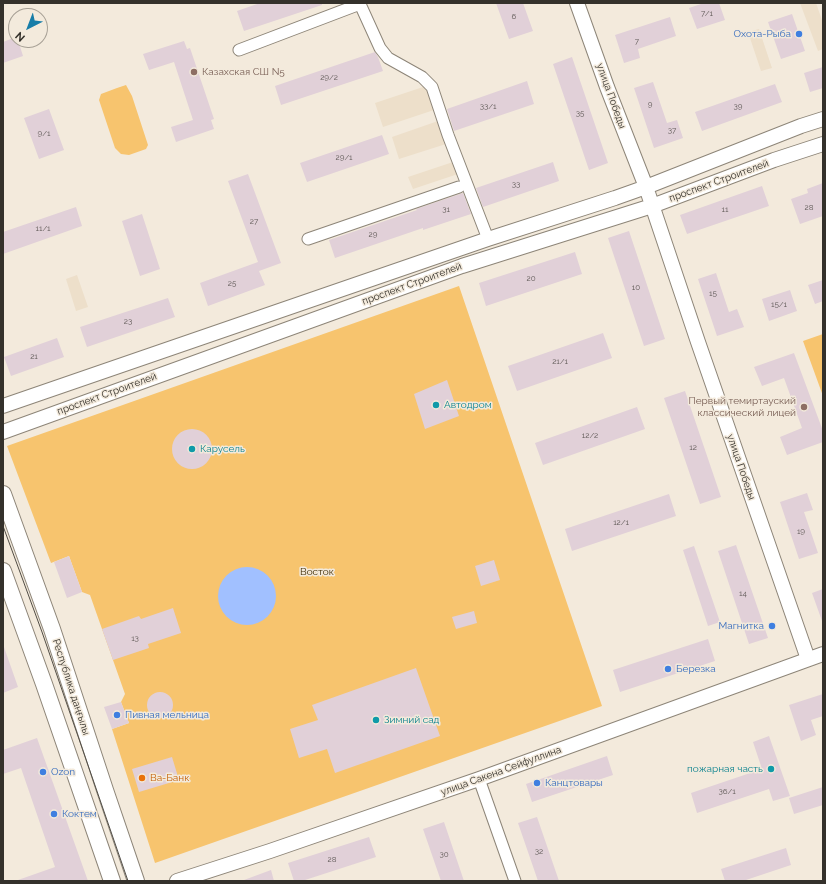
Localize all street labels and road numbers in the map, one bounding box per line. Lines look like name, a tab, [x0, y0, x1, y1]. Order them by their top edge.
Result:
street label: улица Победы	[594, 62, 628, 130]
street label: проспект Строителей	[668, 157, 770, 205]
street label: проспект Строителей	[361, 260, 463, 308]
street label: проспект Строителей	[56, 370, 158, 418]
street label: улица Победы	[724, 433, 758, 501]
street label: Республика даңғылы	[50, 637, 92, 737]
street label: улица Сакена Сейфуллина	[439, 744, 563, 798]

